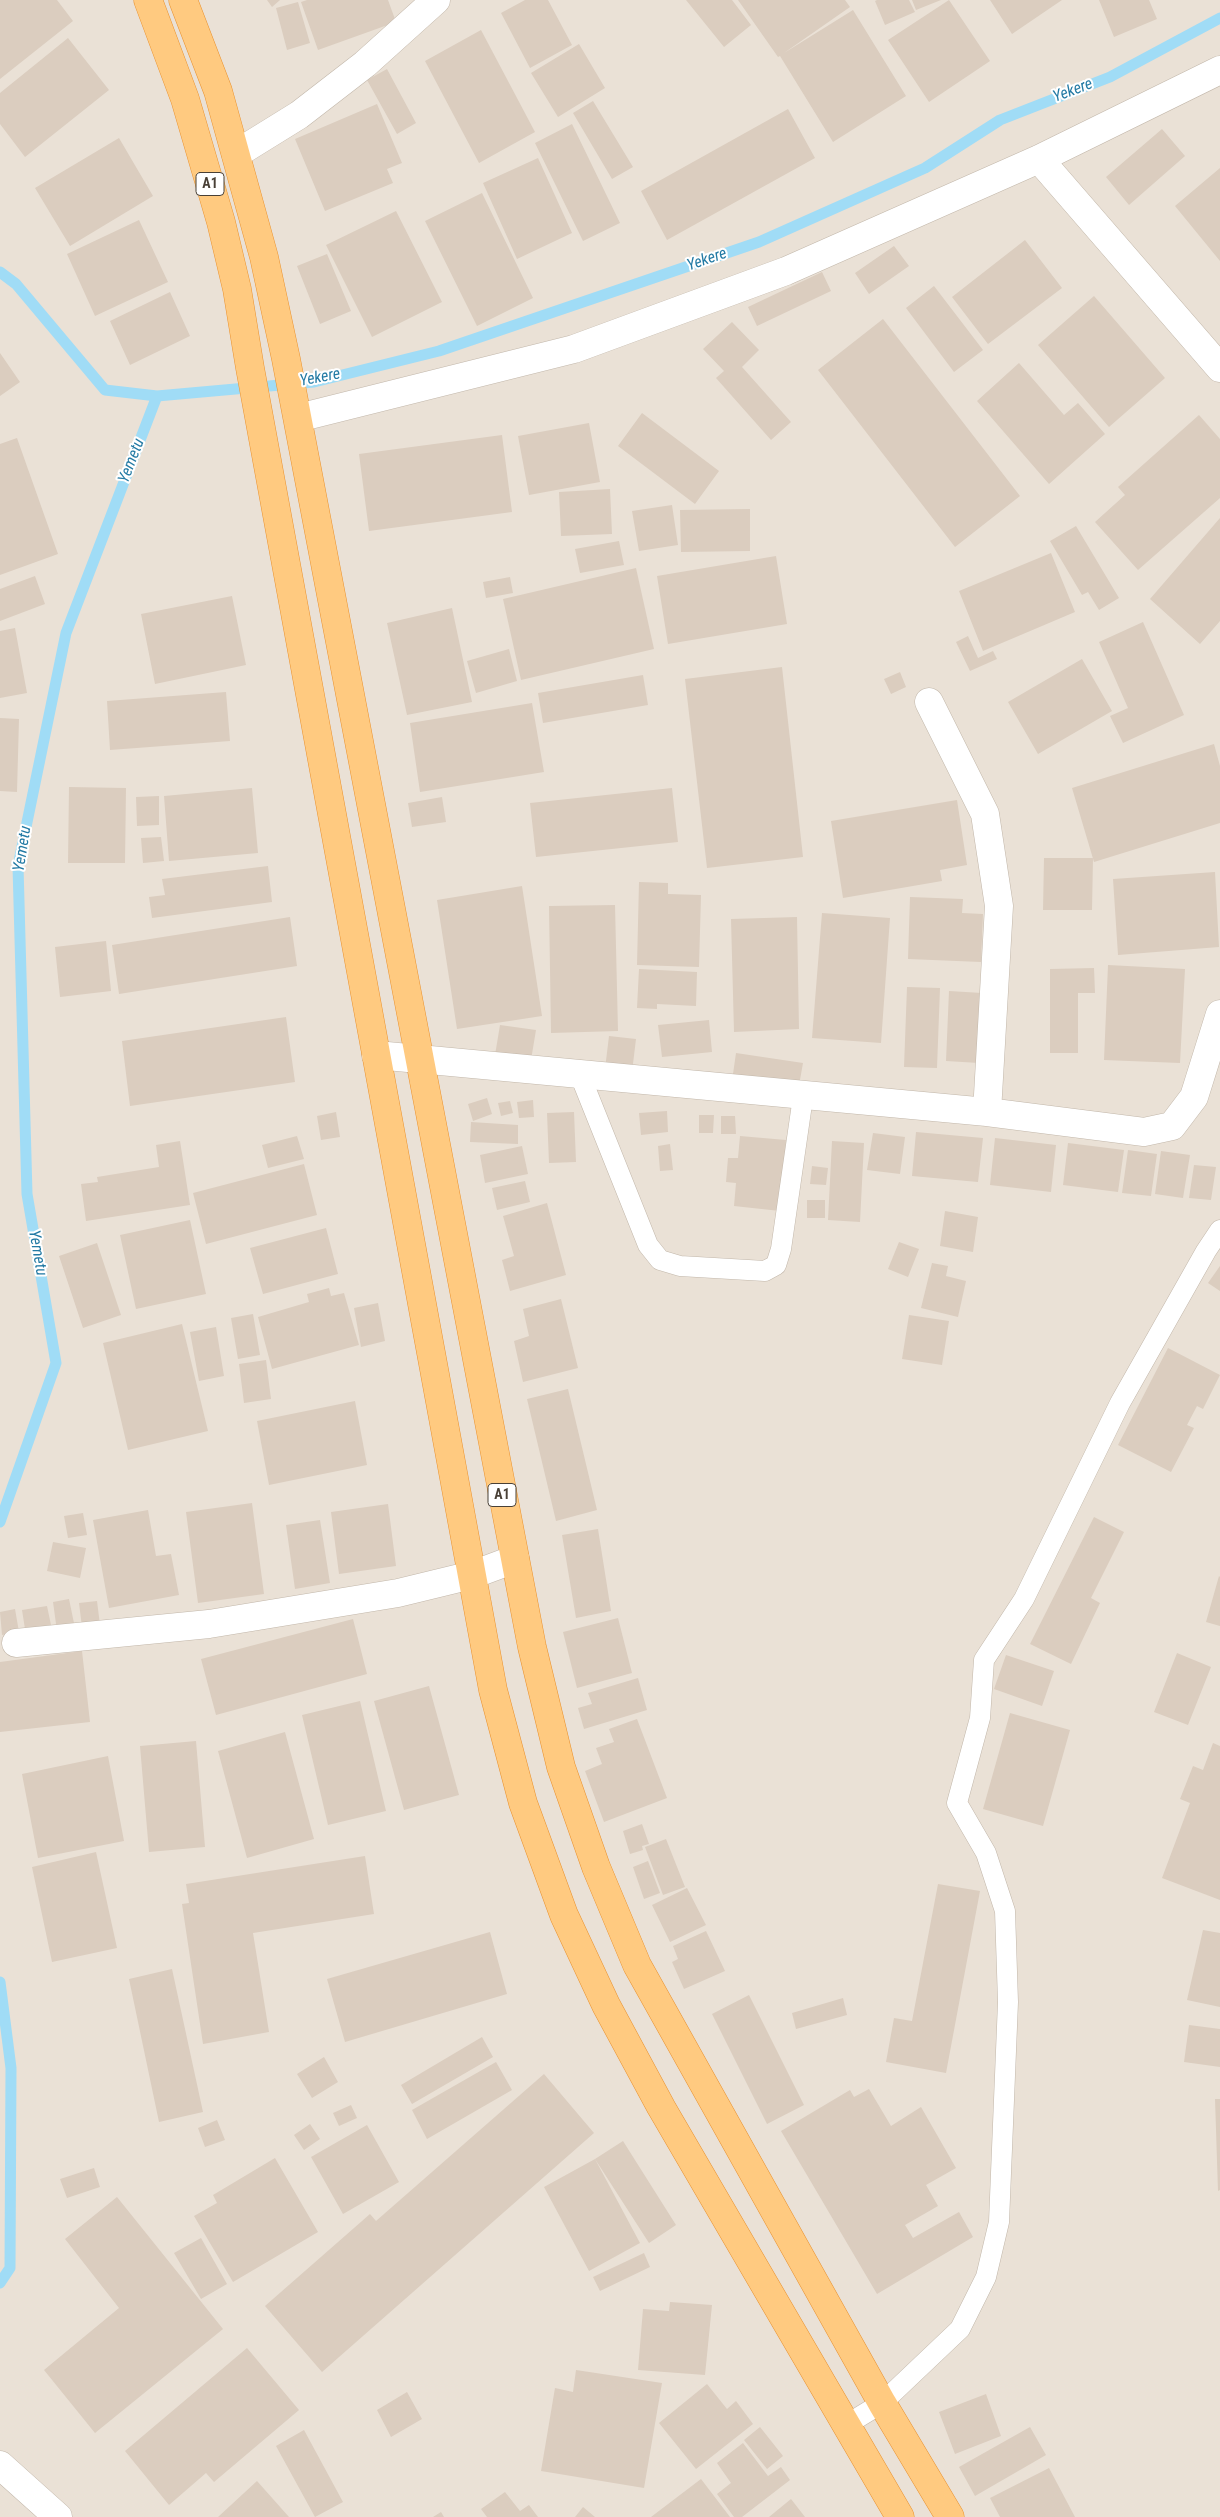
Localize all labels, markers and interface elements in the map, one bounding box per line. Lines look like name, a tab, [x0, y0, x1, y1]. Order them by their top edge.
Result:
water label: Yekere	[1050, 75, 1096, 107]
road number: A1	[196, 172, 224, 195]
water label: Yekere	[685, 244, 729, 276]
water label: Yekere	[298, 365, 342, 391]
water label: Yemetu	[115, 436, 149, 486]
water label: Yemetu	[10, 825, 36, 873]
water label: Yemetu	[24, 1229, 50, 1277]
road number: A1	[488, 1484, 516, 1506]

